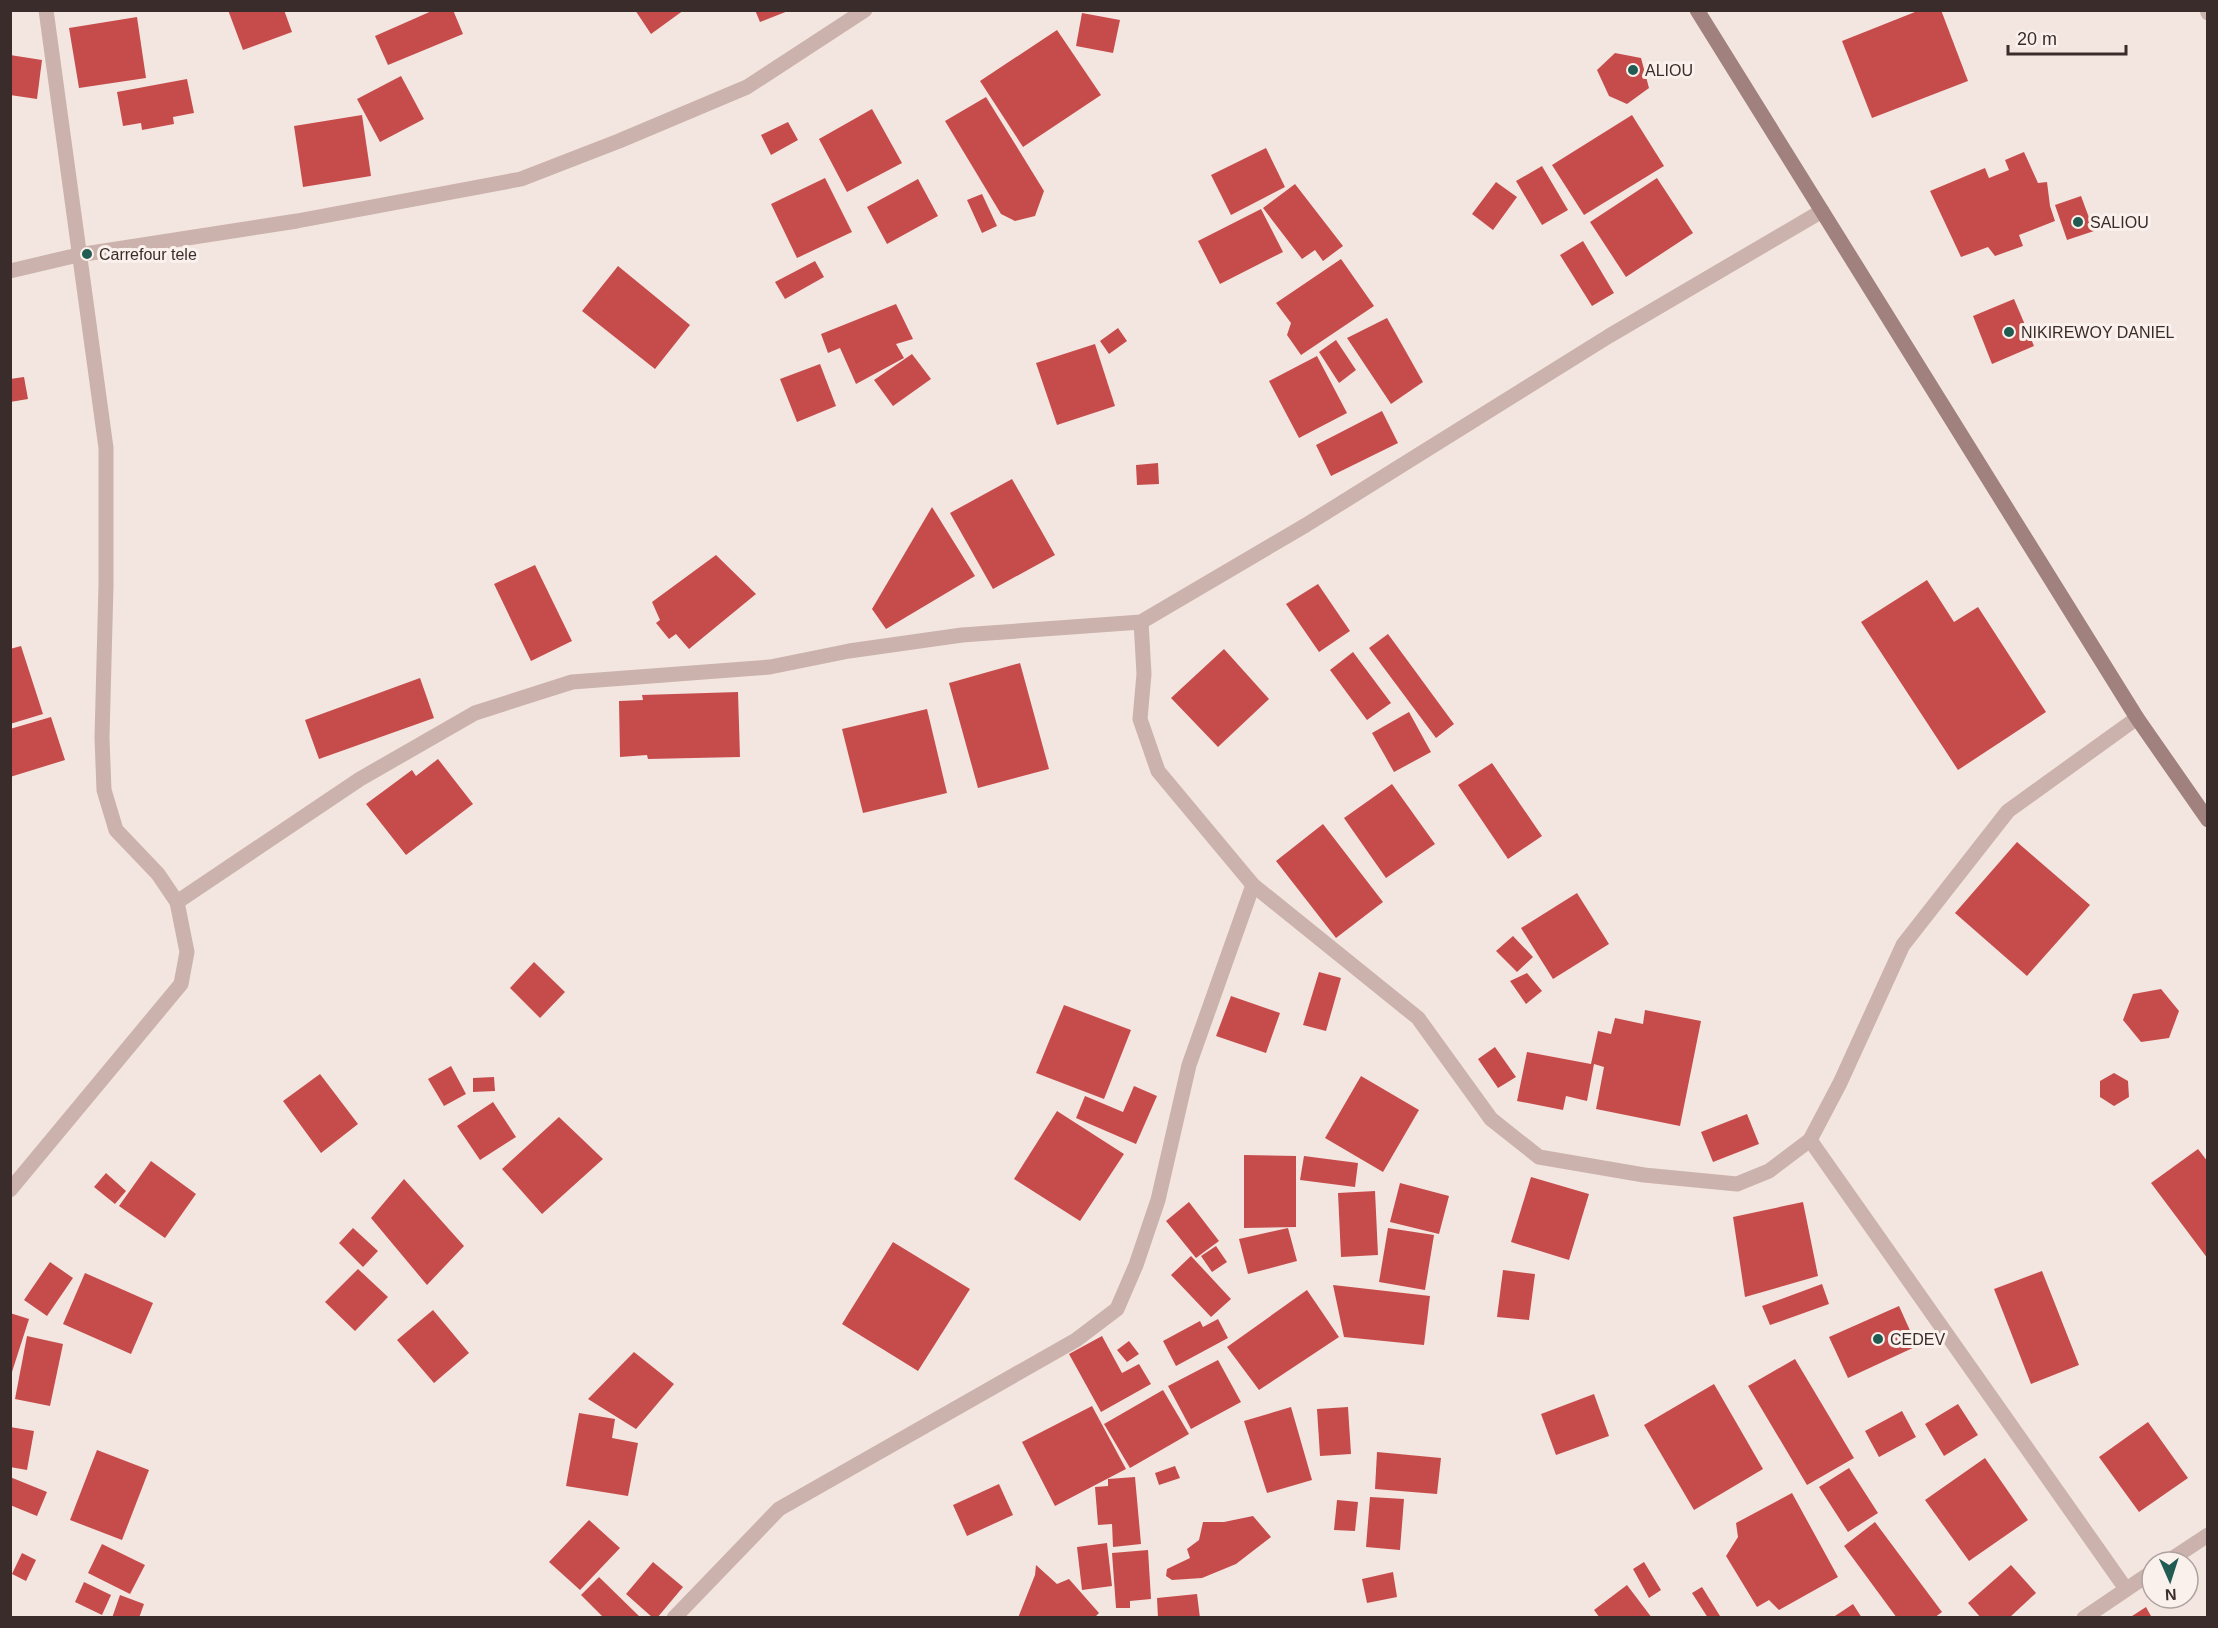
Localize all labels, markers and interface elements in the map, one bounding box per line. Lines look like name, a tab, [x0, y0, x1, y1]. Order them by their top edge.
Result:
scale bar	[2008, 18, 2126, 56]
text: 20 m	[2017, 29, 2057, 49]
place label: ALIOU	[1645, 62, 1693, 79]
marker: ALIOU	[1626, 63, 1640, 77]
place label: SALIOU	[2090, 214, 2149, 231]
marker: SALIOU	[2071, 215, 2085, 229]
place label: Carrefour tele	[99, 246, 197, 263]
marker: Carrefour tele	[80, 247, 94, 261]
place label: NIKIREWOY DANIEL	[2021, 324, 2175, 341]
marker: NIKIREWOY DANIEL	[2002, 325, 2016, 339]
place label: CEDEV	[1890, 1331, 1945, 1348]
marker: CEDEV	[1871, 1332, 1885, 1346]
north arrow	[2140, 1550, 2200, 1610]
text: N	[2165, 1586, 2177, 1603]

